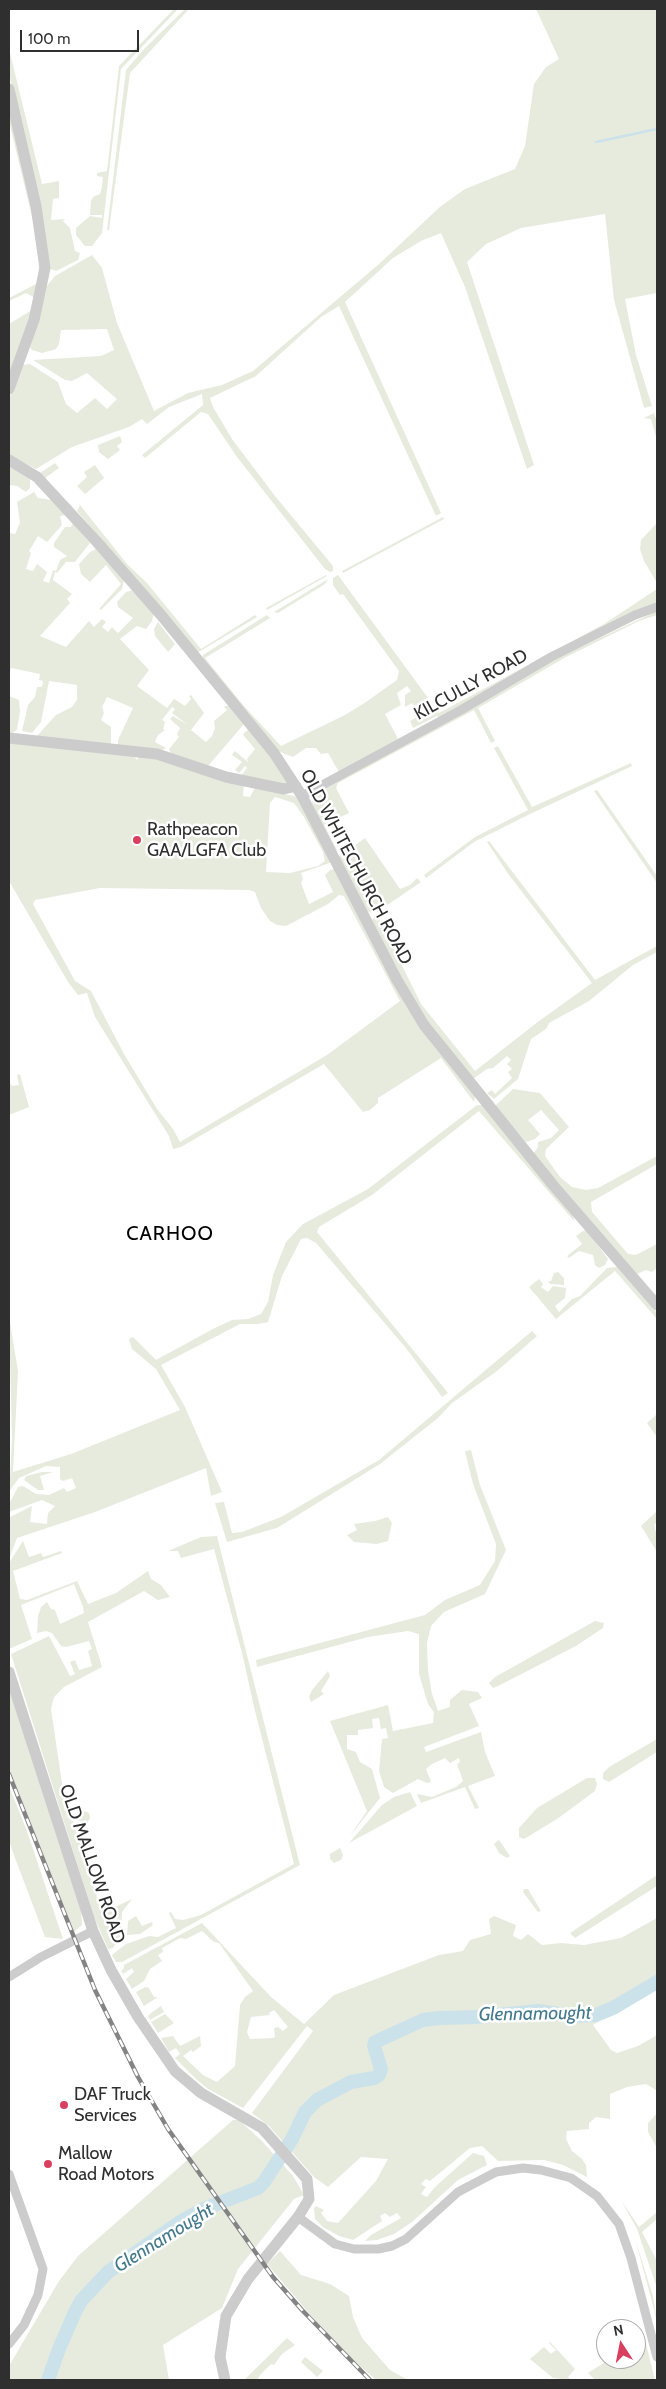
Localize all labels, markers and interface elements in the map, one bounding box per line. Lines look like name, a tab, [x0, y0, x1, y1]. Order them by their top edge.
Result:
scale bar	[22, 20, 141, 52]
text: 100 m	[28, 30, 70, 48]
street label: KILCULLY ROAD	[410, 645, 532, 725]
street label: OLD WHITECHURCH ROAD	[295, 766, 417, 968]
place label: Rathpeacon GAA/LGFA Club	[147, 819, 266, 862]
marker: Rathpeacon GAA/LGFA Club	[131, 834, 143, 846]
district label: CARHOO	[125, 1222, 215, 1246]
street label: OLD MALLOW ROAD	[55, 1782, 129, 1946]
water label: Glennamought	[478, 2002, 592, 2026]
place label: DAF Truck Services	[74, 2084, 151, 2126]
marker: DAF Truck Services	[58, 2099, 70, 2111]
place label: Mallow Road Motors	[58, 2143, 154, 2186]
marker: Mallow Road Motors	[42, 2158, 54, 2170]
water label: Glennamought	[110, 2198, 218, 2278]
north arrow	[596, 2319, 646, 2369]
text: N	[612, 2320, 625, 2340]

